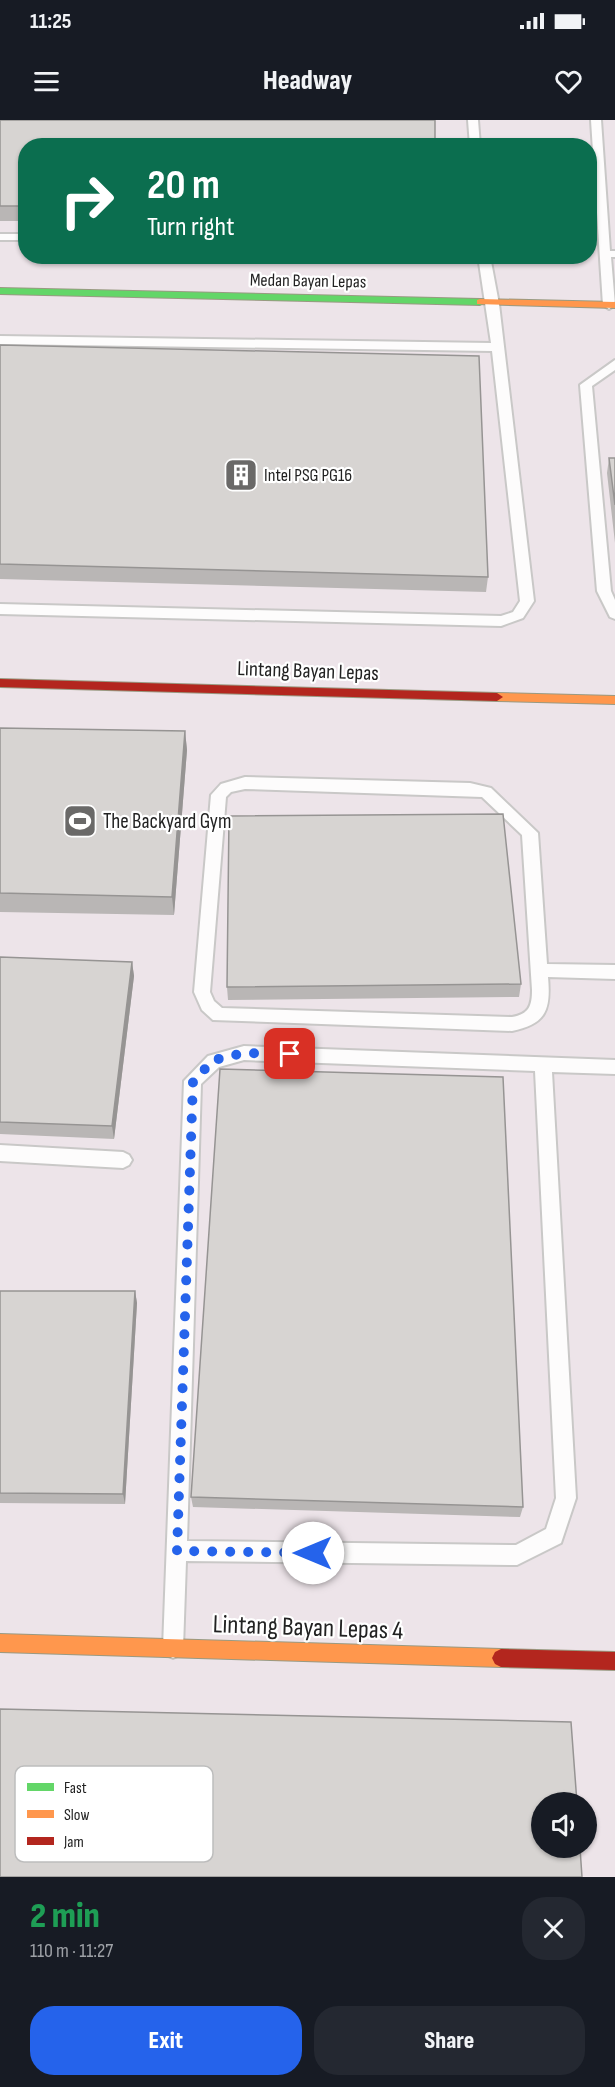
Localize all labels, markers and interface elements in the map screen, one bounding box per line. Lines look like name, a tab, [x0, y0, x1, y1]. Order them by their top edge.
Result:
text: 11:25	[30, 8, 71, 35]
icon: menu	[30, 65, 63, 98]
text: Headway	[263, 65, 352, 97]
icon: heart	[552, 65, 585, 98]
text: 20 m	[147, 160, 220, 211]
icon: right	[48, 162, 126, 240]
text: Turn right	[147, 211, 234, 243]
street label: Medan Bayan Lepas	[250, 269, 366, 293]
building icon: Intel PSG PG16	[223, 457, 259, 493]
place label: Intel PSG PG16	[264, 465, 352, 486]
street label: Lintang Bayan Lepas	[237, 656, 379, 686]
sports icon: The Backyard Gym	[62, 803, 98, 839]
place label: The Backyard Gym	[103, 809, 231, 834]
pin	[264, 1028, 315, 1079]
icon: arrive	[273, 1037, 306, 1070]
position arrow	[281, 1521, 345, 1585]
street label: Lintang Bayan Lepas 4	[212, 1609, 404, 1647]
legend	[15, 1766, 213, 1862]
text: Fast	[64, 1779, 87, 1798]
map controls	[531, 1792, 597, 1858]
button: sound	[531, 1792, 597, 1858]
text: Slow	[64, 1806, 89, 1825]
text: Jam	[63, 1833, 84, 1852]
text: 2 min	[30, 1895, 100, 1938]
button: close	[522, 1897, 585, 1960]
text: 110 m · 11:27	[30, 1939, 113, 1963]
button: Exit	[30, 2006, 302, 2075]
button: Share	[314, 2006, 585, 2075]

